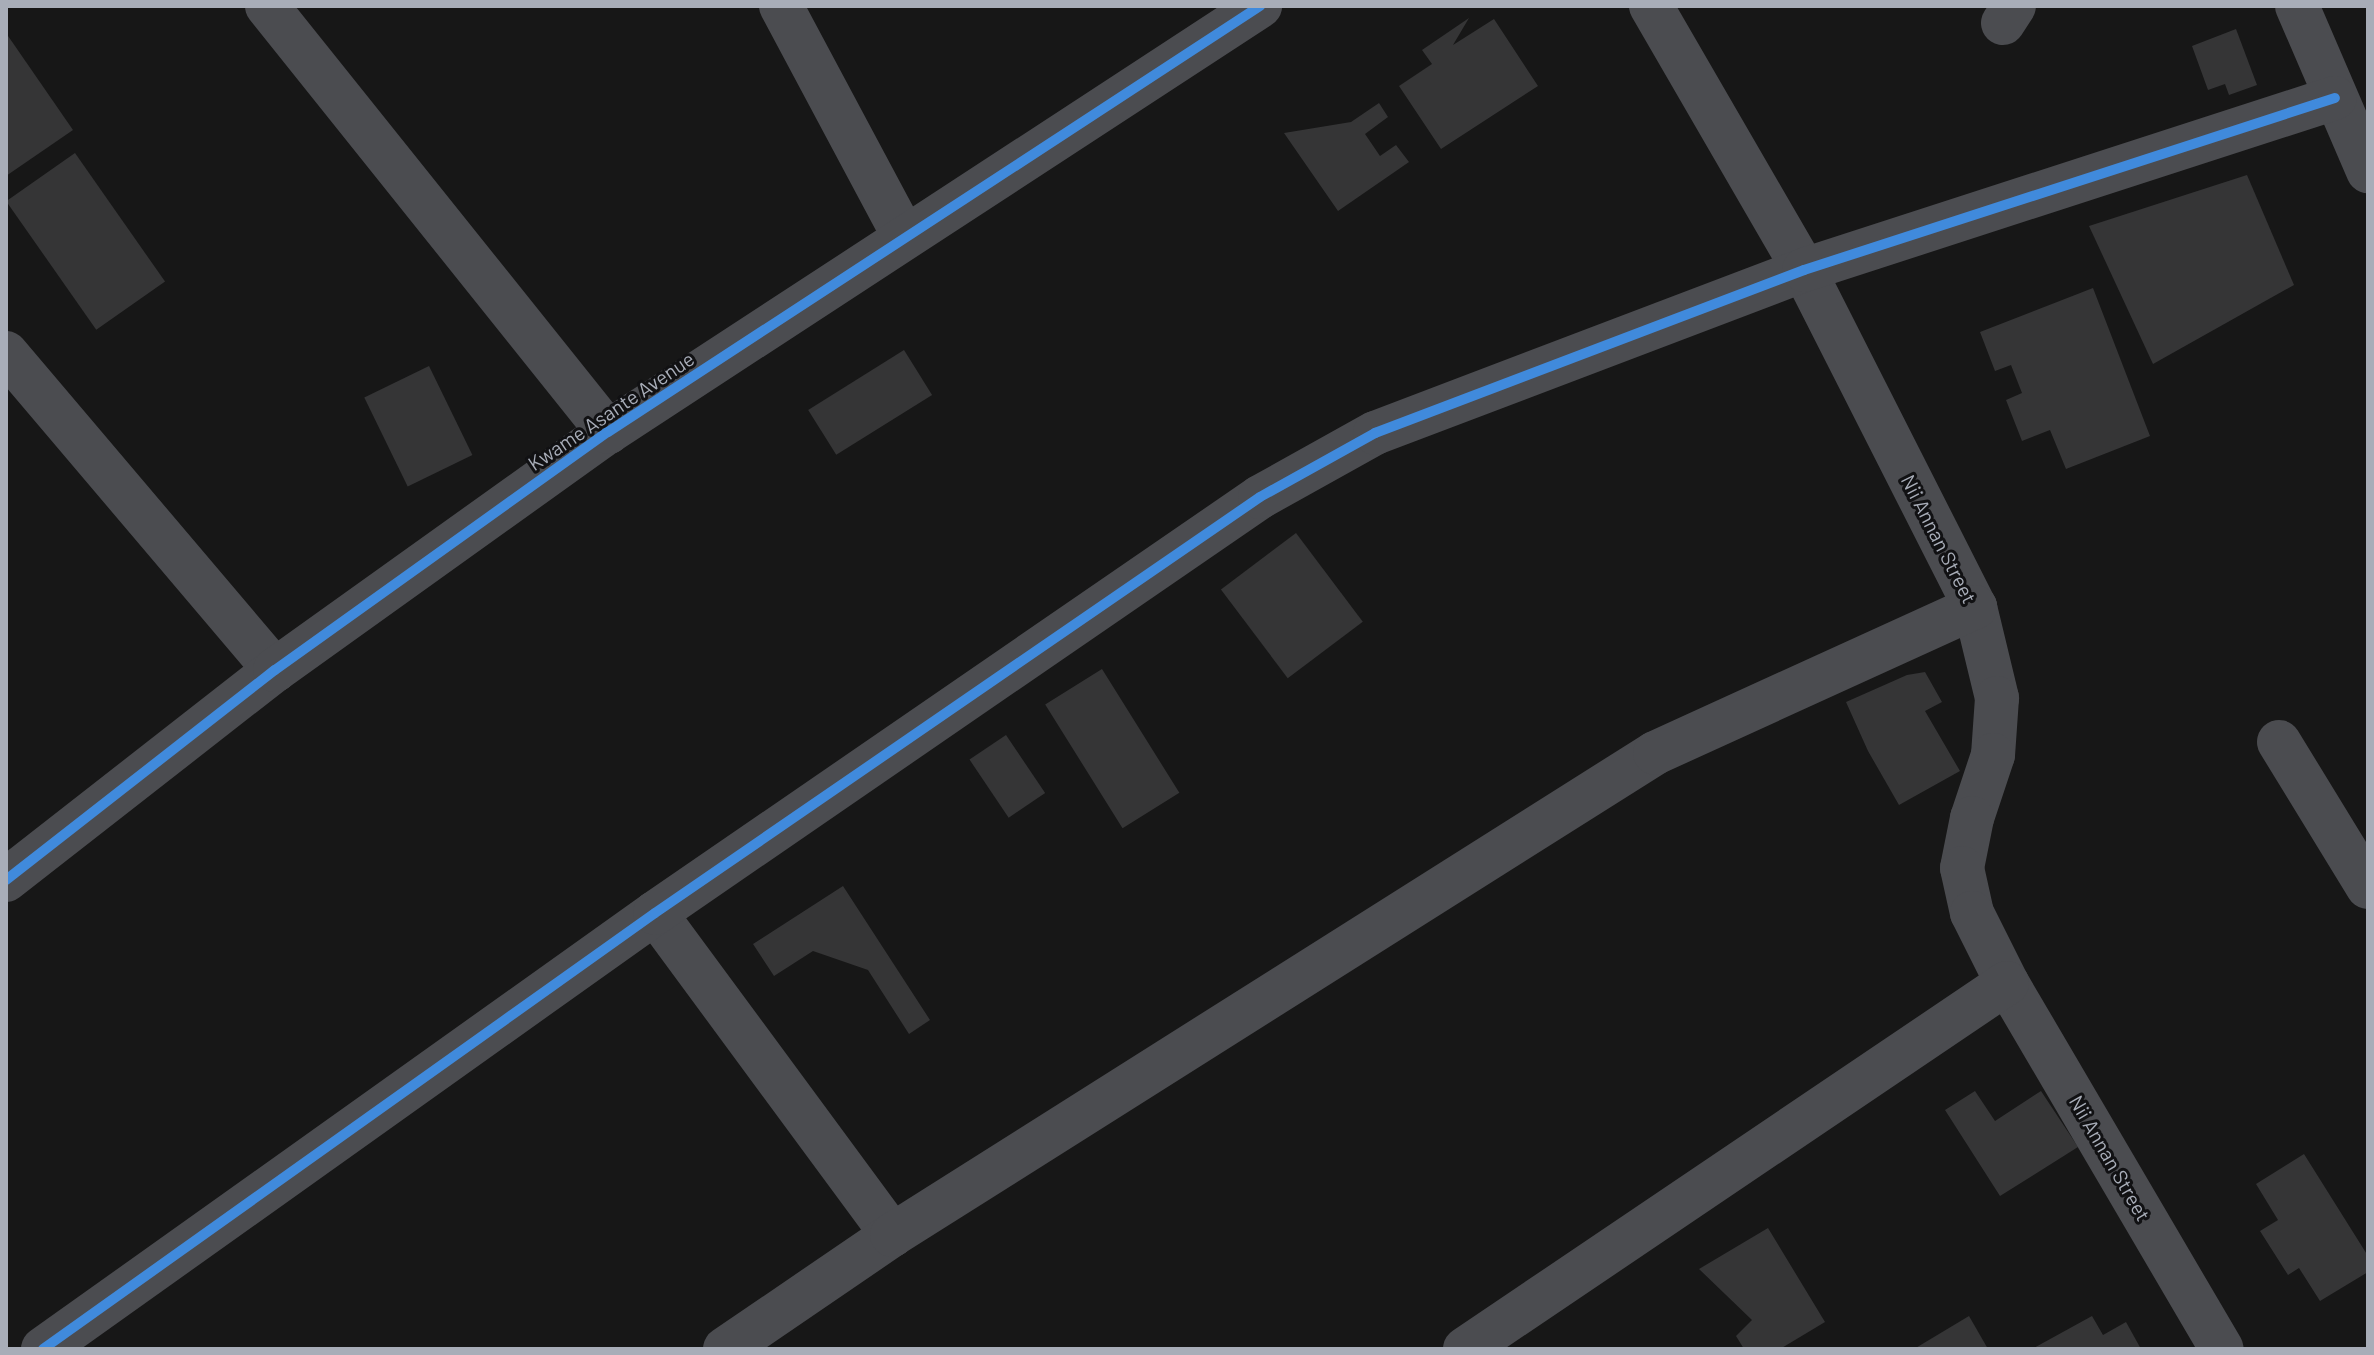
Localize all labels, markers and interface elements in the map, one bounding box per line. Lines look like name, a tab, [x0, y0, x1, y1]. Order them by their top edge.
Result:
street label: Kwame Asante Avenue	[523, 346, 699, 476]
street label: Nii Annan Street	[1896, 471, 1982, 607]
street label: Nii Annan Street	[2064, 1091, 2156, 1225]

